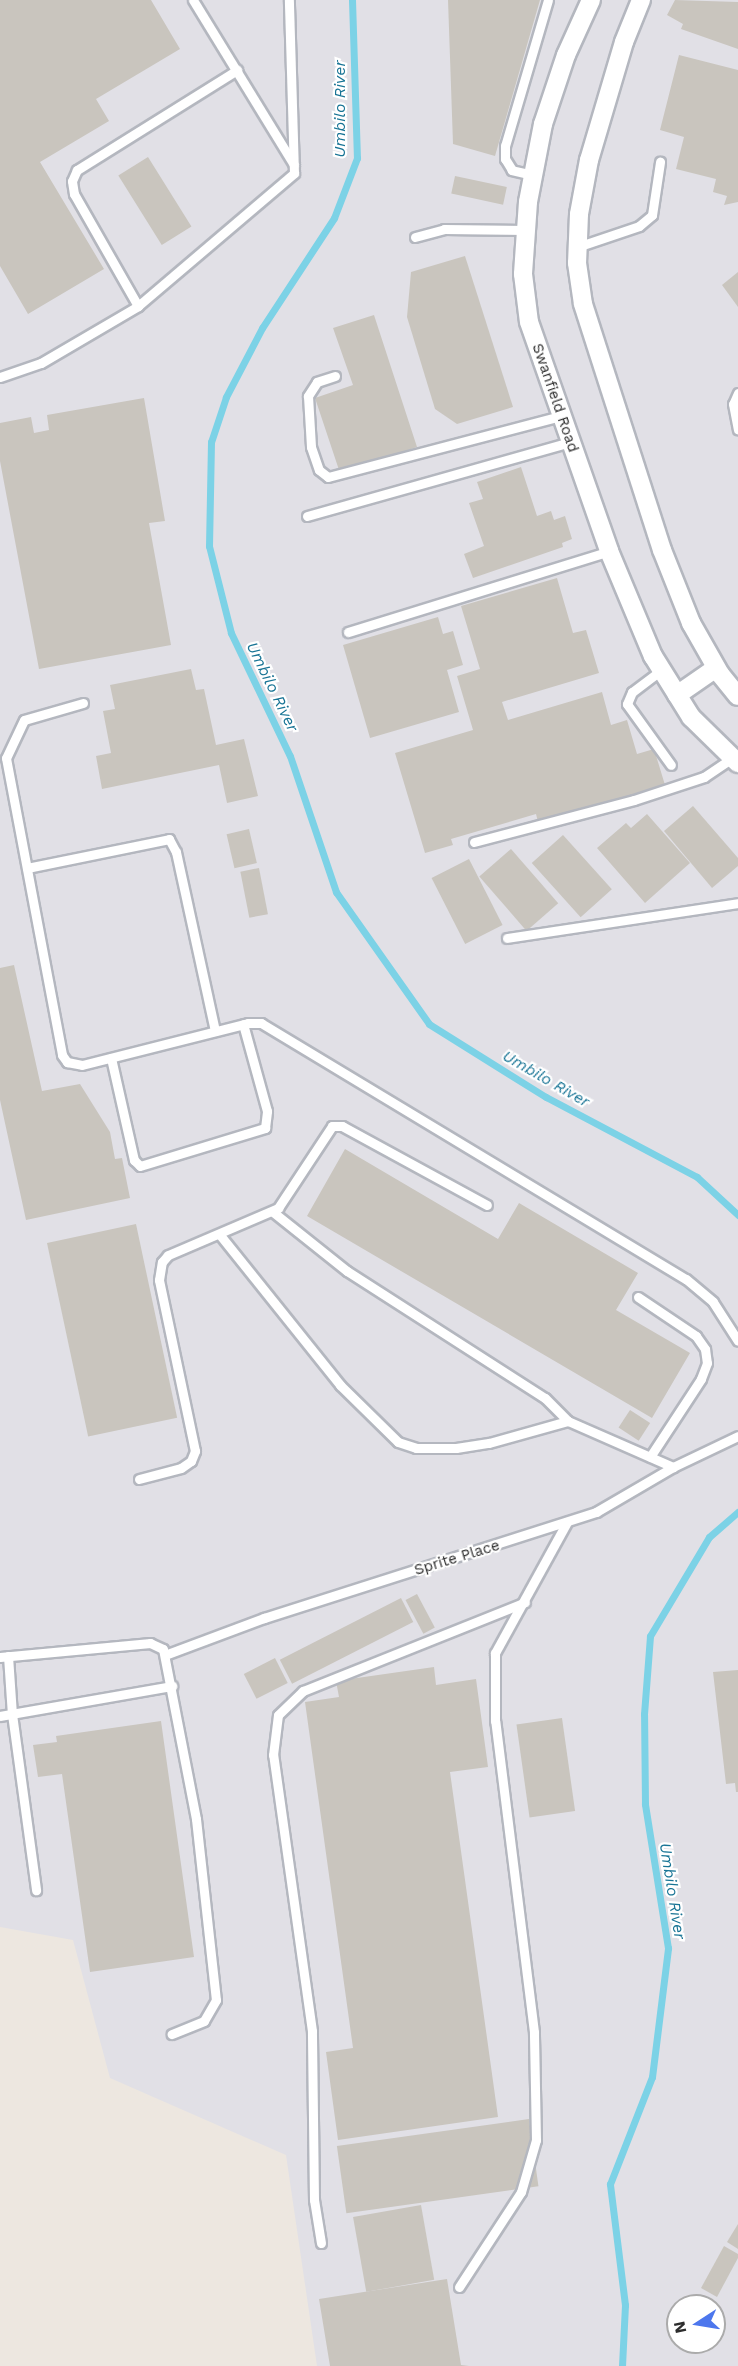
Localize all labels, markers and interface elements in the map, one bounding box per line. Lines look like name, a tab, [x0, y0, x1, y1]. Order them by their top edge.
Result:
water label: Umbilo River	[330, 60, 350, 158]
street label: Swanfield Road	[528, 341, 582, 455]
water label: Umbilo River	[242, 639, 302, 735]
water label: Umbilo River	[499, 1046, 593, 1112]
street label: Sprite Place	[412, 1536, 502, 1580]
water label: Umbilo River	[655, 1841, 689, 1941]
north arrow	[666, 2294, 726, 2354]
text: N	[669, 2320, 690, 2335]

